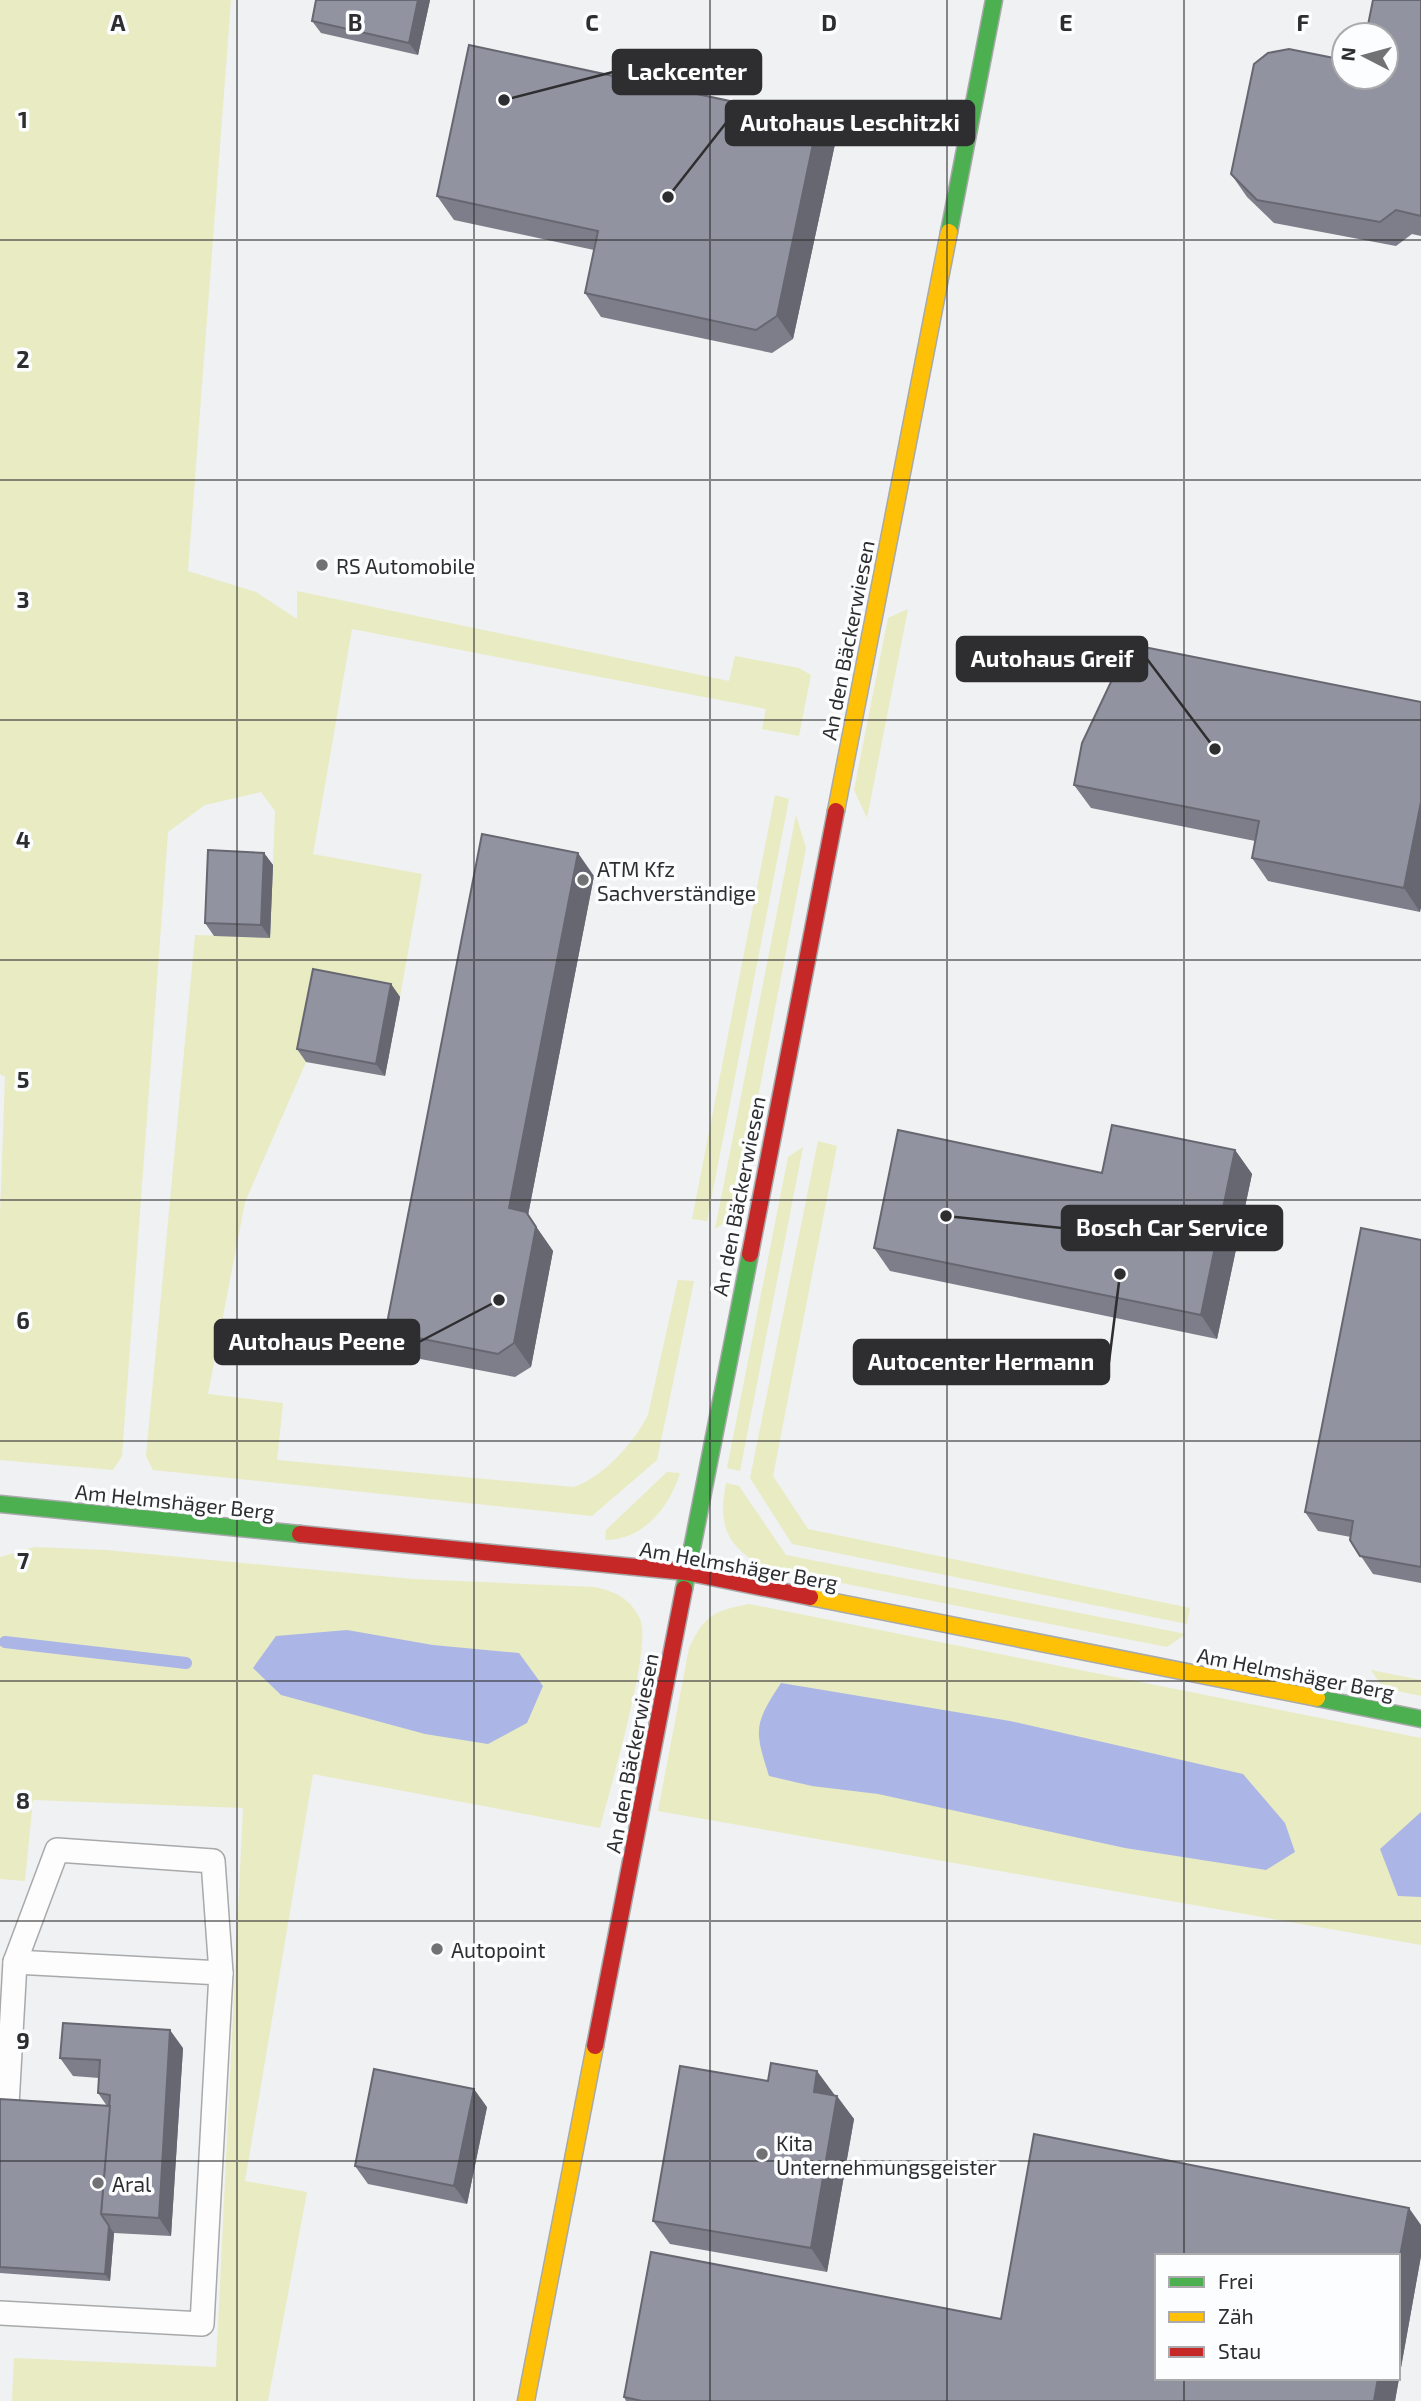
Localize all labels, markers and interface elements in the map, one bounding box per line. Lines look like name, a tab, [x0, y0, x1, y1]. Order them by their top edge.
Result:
text: A	[110, 8, 126, 36]
text: B	[348, 8, 362, 36]
text: C	[585, 8, 599, 36]
text: D	[821, 8, 837, 36]
text: E	[1059, 8, 1073, 36]
text: F	[1297, 8, 1310, 36]
north arrow	[1330, 21, 1400, 91]
text: N	[1335, 46, 1360, 62]
callout: Lackcenter	[613, 50, 761, 94]
text: Lackcenter	[627, 57, 747, 85]
callout: Autohaus Leschitzki	[726, 101, 974, 145]
text: 1	[18, 105, 28, 133]
text: Autohaus Leschitzki	[740, 108, 960, 136]
text: 2	[16, 345, 30, 373]
street label: An den Bäckerwiesen	[815, 538, 879, 742]
place label: RS Automobile	[336, 553, 475, 578]
marker: RS Automobile	[314, 557, 330, 573]
text: 3	[16, 585, 30, 613]
callout: Autohaus Greif	[957, 637, 1147, 681]
text: Autohaus Greif	[971, 644, 1134, 672]
text: 4	[16, 825, 30, 853]
place label: ATM Kfz Sachverständige	[597, 856, 756, 905]
marker: ATM Kfz Sachverständige	[575, 872, 591, 888]
text: 5	[17, 1065, 29, 1093]
street label: An den Bäckerwiesen	[706, 1094, 770, 1298]
callout: Bosch Car Service	[1062, 1206, 1282, 1250]
text: Bosch Car Service	[1076, 1213, 1268, 1241]
text: 6	[16, 1306, 30, 1334]
callout: Autohaus Peene	[215, 1320, 419, 1364]
text: Autohaus Peene	[229, 1327, 405, 1355]
callout: Autocenter Hermann	[854, 1340, 1109, 1384]
text: Autocenter Hermann	[868, 1347, 1094, 1375]
street label: Am Helmshäger Berg	[74, 1478, 276, 1524]
street label: Am Helmshäger Berg	[638, 1535, 840, 1595]
text: 7	[17, 1546, 29, 1574]
street label: Am Helmshäger Berg	[1195, 1642, 1397, 1704]
street label: An den Bäckerwiesen	[599, 1651, 663, 1855]
text: 8	[16, 1786, 30, 1814]
place label: Autopoint	[451, 1937, 545, 1962]
marker: Autopoint	[429, 1941, 445, 1957]
text: 9	[16, 2026, 30, 2054]
place label: Kita Unternehmungsgeister	[776, 2130, 998, 2179]
marker: Kita Unternehmungsgeister	[754, 2146, 770, 2162]
place label: Aral	[112, 2171, 152, 2196]
marker: Aral	[90, 2175, 106, 2191]
legend	[1155, 2254, 1400, 2380]
text: Frei	[1218, 2268, 1254, 2293]
text: Zäh	[1218, 2303, 1254, 2328]
text: Stau	[1218, 2338, 1261, 2363]

